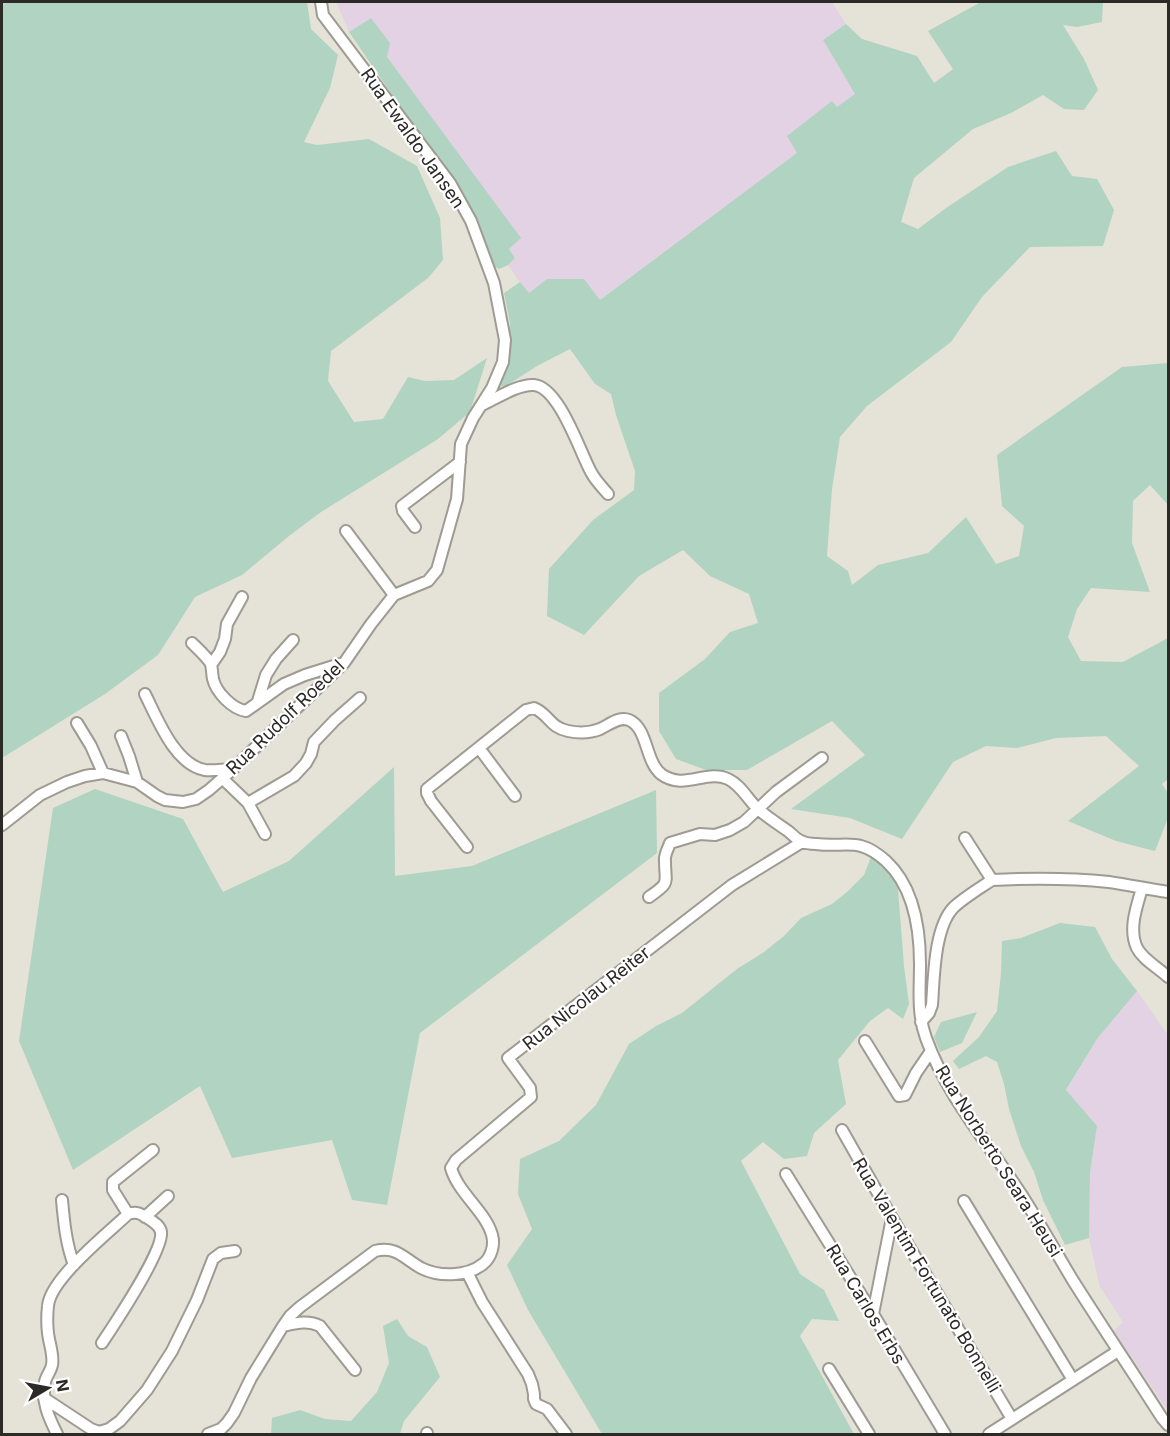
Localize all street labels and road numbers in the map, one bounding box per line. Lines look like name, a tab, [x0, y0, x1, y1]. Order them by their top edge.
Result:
street label: Rua Ewaldo Jansen	[357, 64, 469, 212]
street label: Rua Rudolf Roedel	[222, 655, 348, 779]
street label: Rua Nicolau Reiter	[518, 942, 654, 1054]
street label: Rua Norberto Seara Heusi	[931, 1061, 1067, 1261]
street label: Rua Valentim Fortunato Bonnelli	[849, 1154, 1005, 1396]
street label: Rua Carlos Erbs	[822, 1240, 910, 1368]

